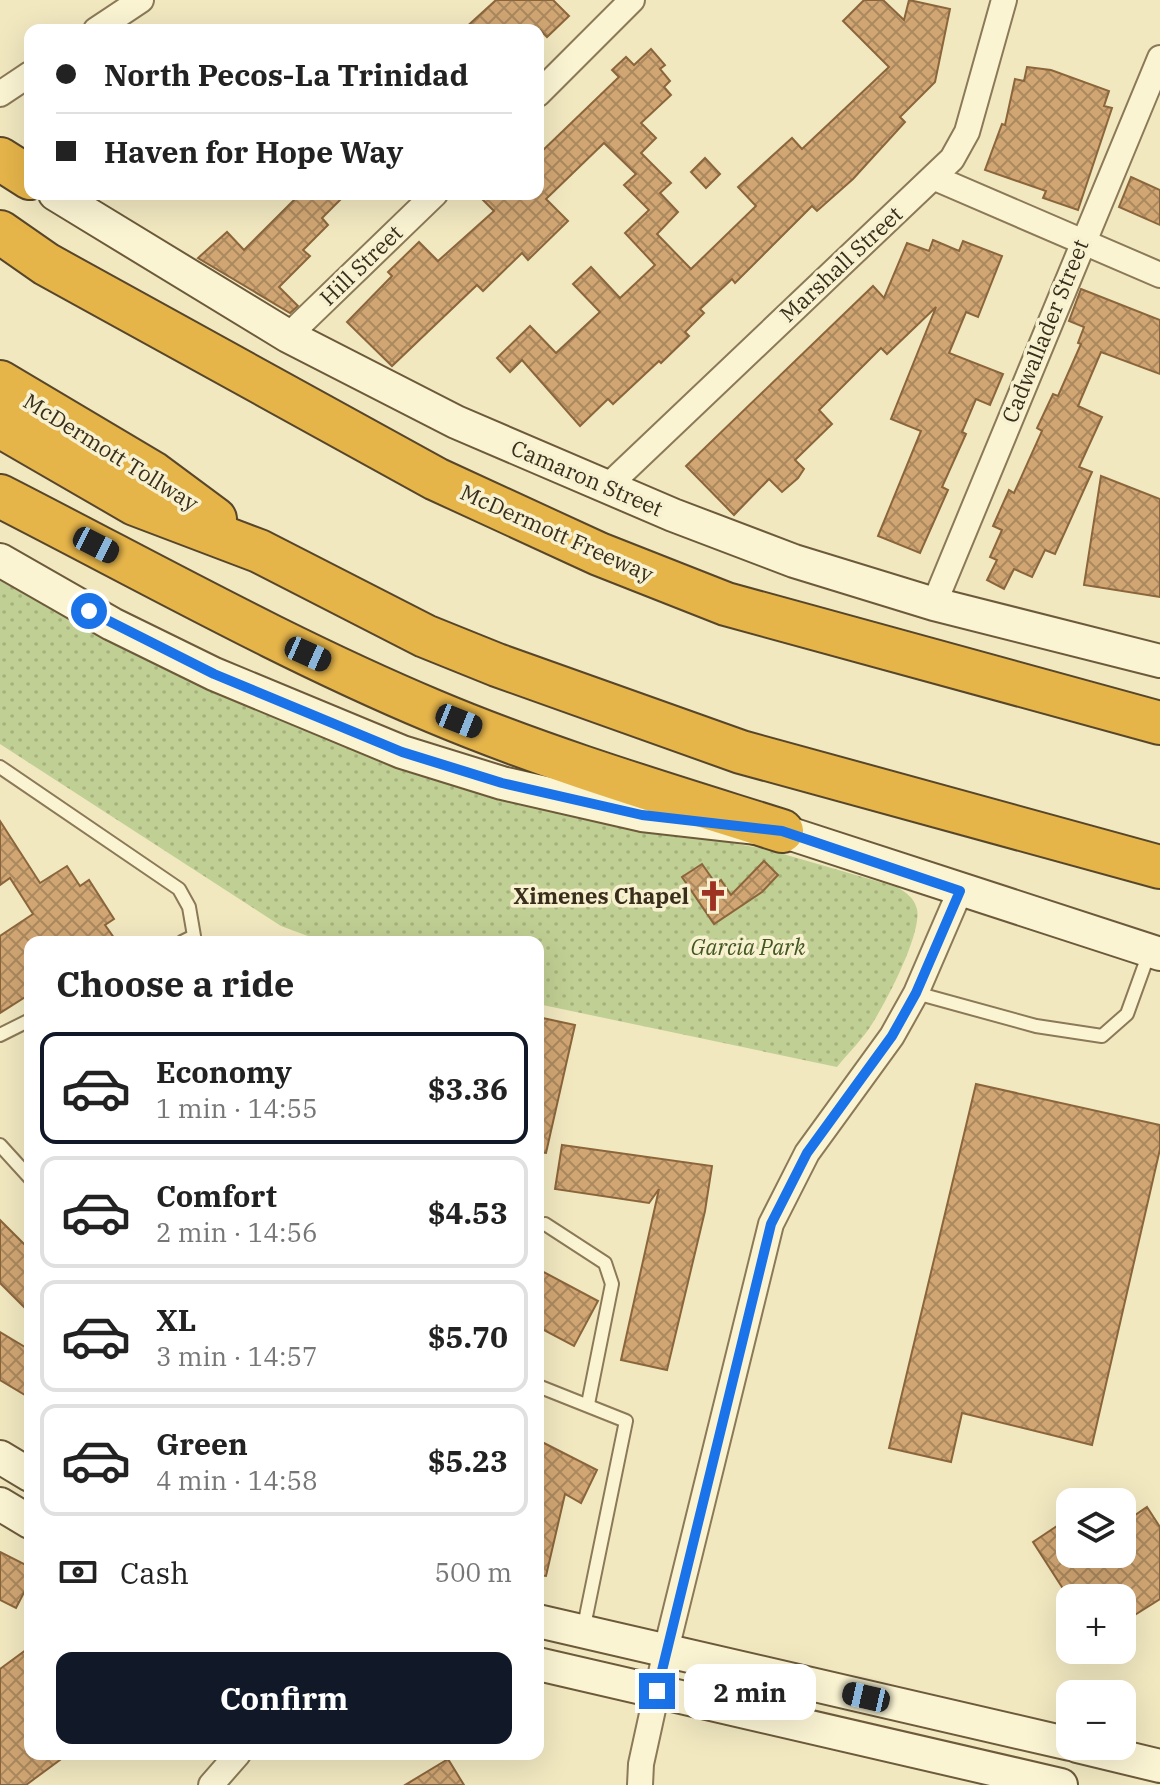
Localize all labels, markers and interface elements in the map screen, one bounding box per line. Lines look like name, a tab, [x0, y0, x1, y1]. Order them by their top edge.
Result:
text: North Pecos-La Trinidad	[104, 55, 468, 94]
text: Haven for Hope Way	[104, 132, 404, 171]
street label: Marshall Street	[773, 199, 908, 328]
street label: Hill Street	[313, 218, 408, 311]
street label: Cadwallader Street	[994, 235, 1095, 427]
street label: McDermott Tollway	[18, 386, 204, 517]
street label: Camaron Street	[507, 433, 668, 523]
street label: McDermott Freeway	[456, 477, 659, 588]
car	[69, 523, 123, 567]
route start	[71, 593, 107, 629]
car	[281, 633, 335, 675]
car	[432, 701, 486, 741]
church icon: Ximenes Chapel	[696, 879, 730, 913]
place label: Ximenes Chapel	[513, 881, 689, 910]
park label: Garcia Park	[691, 932, 806, 961]
text: Choose a ride	[56, 960, 295, 1007]
icon: car	[60, 1052, 132, 1124]
text: Economy	[156, 1052, 292, 1091]
text: $3.36	[428, 1069, 508, 1108]
text: 1 min · 14:55	[156, 1091, 318, 1125]
icon: car	[60, 1176, 132, 1248]
text: Comfort	[156, 1176, 277, 1215]
text: $4.53	[428, 1193, 508, 1232]
text: 2 min · 14:56	[156, 1215, 318, 1249]
icon: car	[60, 1300, 132, 1372]
text: XL	[156, 1300, 196, 1339]
text: $5.70	[428, 1317, 508, 1356]
text: 3 min · 14:57	[156, 1339, 318, 1373]
icon: car	[60, 1424, 132, 1496]
text: Green	[156, 1424, 248, 1463]
text: $5.23	[428, 1441, 508, 1480]
text: 4 min · 14:58	[156, 1463, 318, 1497]
map controls	[1056, 1488, 1136, 1760]
button: layers	[1056, 1488, 1136, 1568]
icon: cash	[56, 1550, 100, 1594]
text: Cash	[120, 1553, 189, 1592]
text: 500 m	[434, 1555, 512, 1589]
button: +	[1056, 1584, 1136, 1664]
button: Confirm	[56, 1652, 512, 1744]
callout: 2 min	[685, 1663, 817, 1719]
route end	[639, 1673, 675, 1709]
text: 2 min	[714, 1675, 786, 1709]
car	[840, 1680, 892, 1714]
button: −	[1056, 1680, 1136, 1760]

